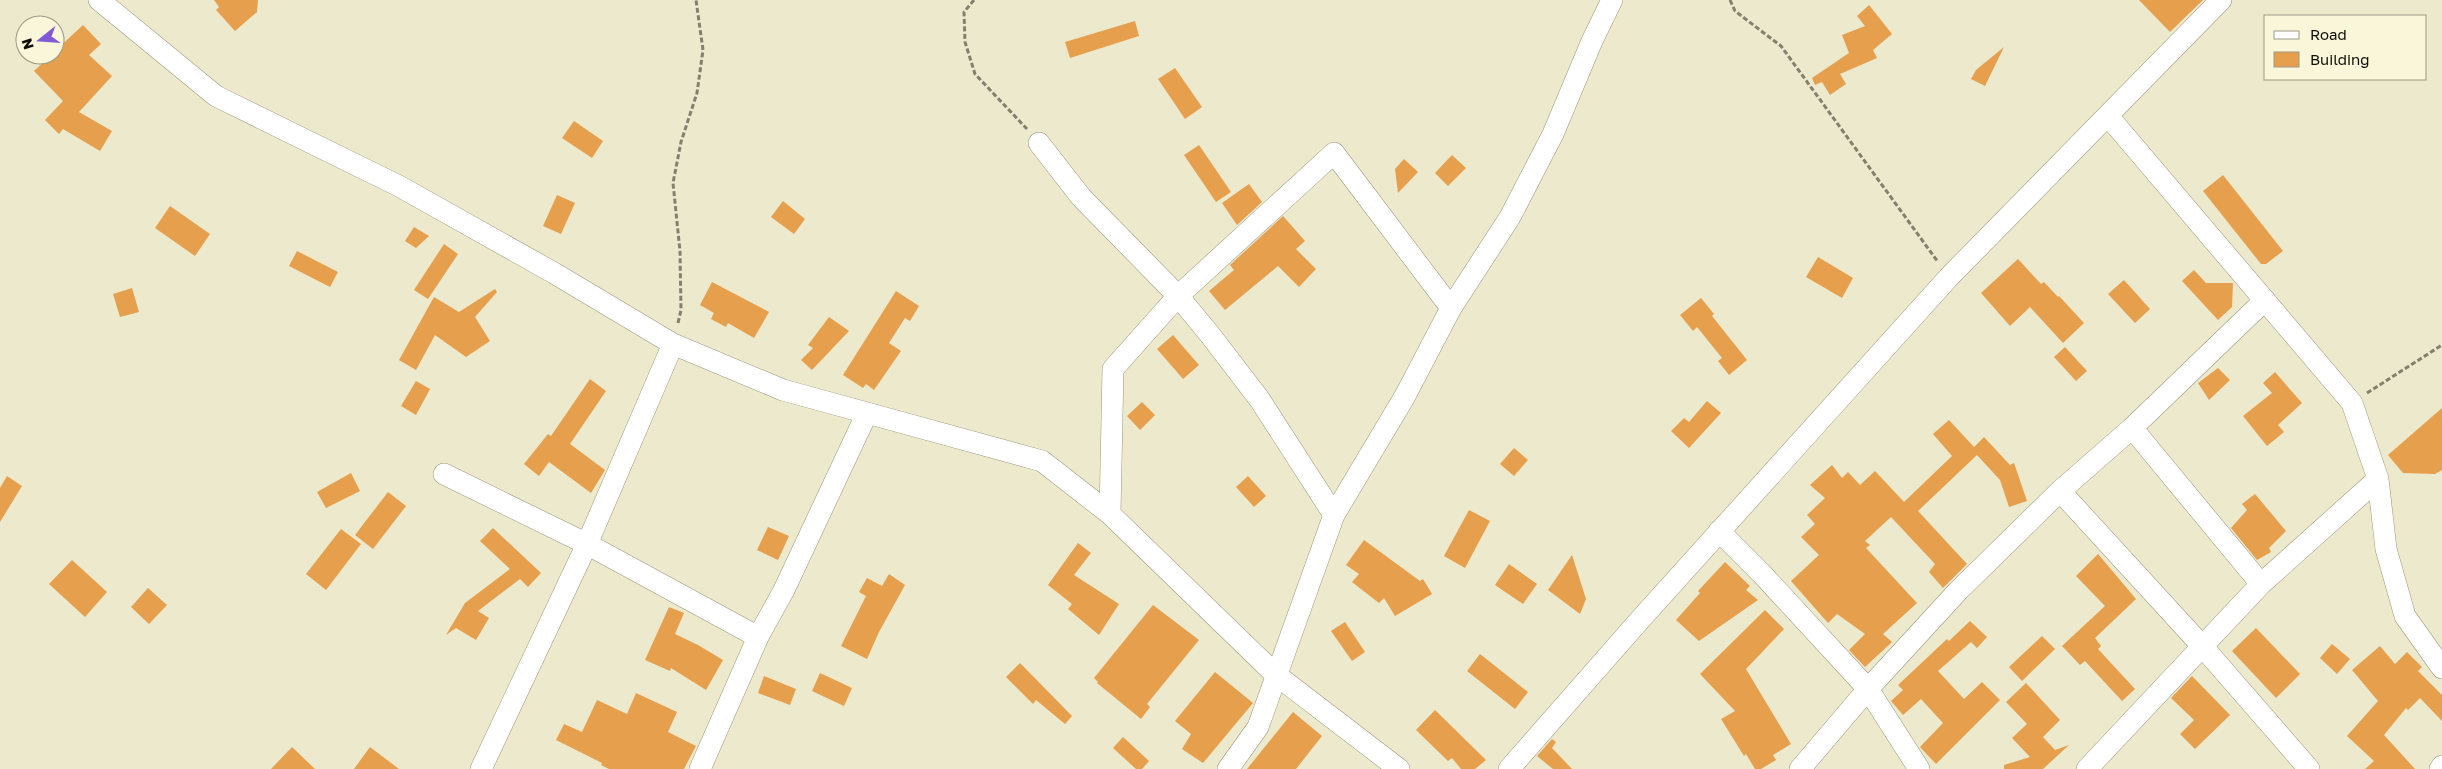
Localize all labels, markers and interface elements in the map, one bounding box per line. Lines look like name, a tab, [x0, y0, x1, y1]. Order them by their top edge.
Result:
north arrow	[15, 15, 65, 65]
legend	[2264, 15, 2427, 80]
text: Road	[2310, 25, 2347, 43]
text: N	[17, 36, 37, 52]
text: Building	[2310, 50, 2370, 68]

